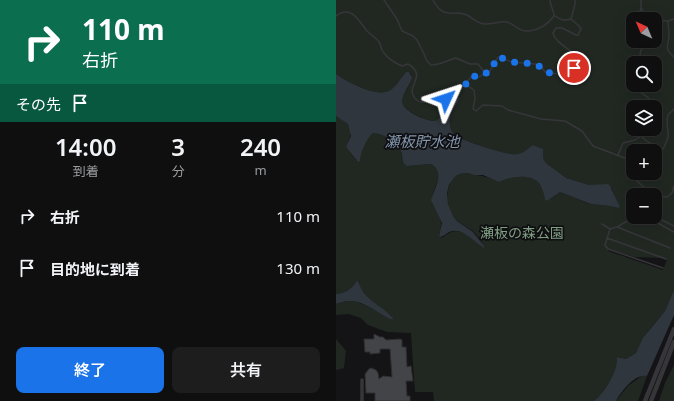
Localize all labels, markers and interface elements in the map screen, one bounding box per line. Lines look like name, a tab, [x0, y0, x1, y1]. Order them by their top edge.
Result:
text: 110 m	[82, 10, 165, 48]
north arrow	[626, 12, 662, 48]
map controls	[626, 12, 662, 224]
icon: right	[16, 16, 68, 68]
text: 右折	[82, 48, 118, 72]
pin	[557, 51, 591, 85]
button: search	[626, 56, 662, 92]
icon: arrive	[563, 57, 585, 79]
position arrow	[425, 78, 467, 120]
icon: arrive	[69, 92, 91, 114]
text: その先	[16, 94, 61, 114]
button: layers	[626, 100, 662, 136]
text: 14:00	[55, 130, 116, 163]
text: 3	[171, 130, 185, 163]
text: 240	[240, 130, 281, 163]
water label: 瀬板貯水池	[384, 131, 461, 151]
button: +	[626, 144, 662, 180]
text: m	[254, 161, 267, 179]
text: 到着	[73, 162, 99, 180]
text: 分	[172, 162, 185, 180]
button: −	[626, 188, 662, 224]
icon: right	[16, 205, 38, 227]
text: 110 m	[276, 206, 320, 226]
text: 右折	[50, 207, 80, 227]
park label: 瀬板の森公園	[480, 223, 564, 242]
icon: arrive	[16, 257, 38, 279]
text: 130 m	[276, 258, 320, 278]
text: 目的地に到着	[50, 259, 140, 279]
button: 終了	[16, 347, 164, 393]
button: 共有	[172, 347, 320, 393]

